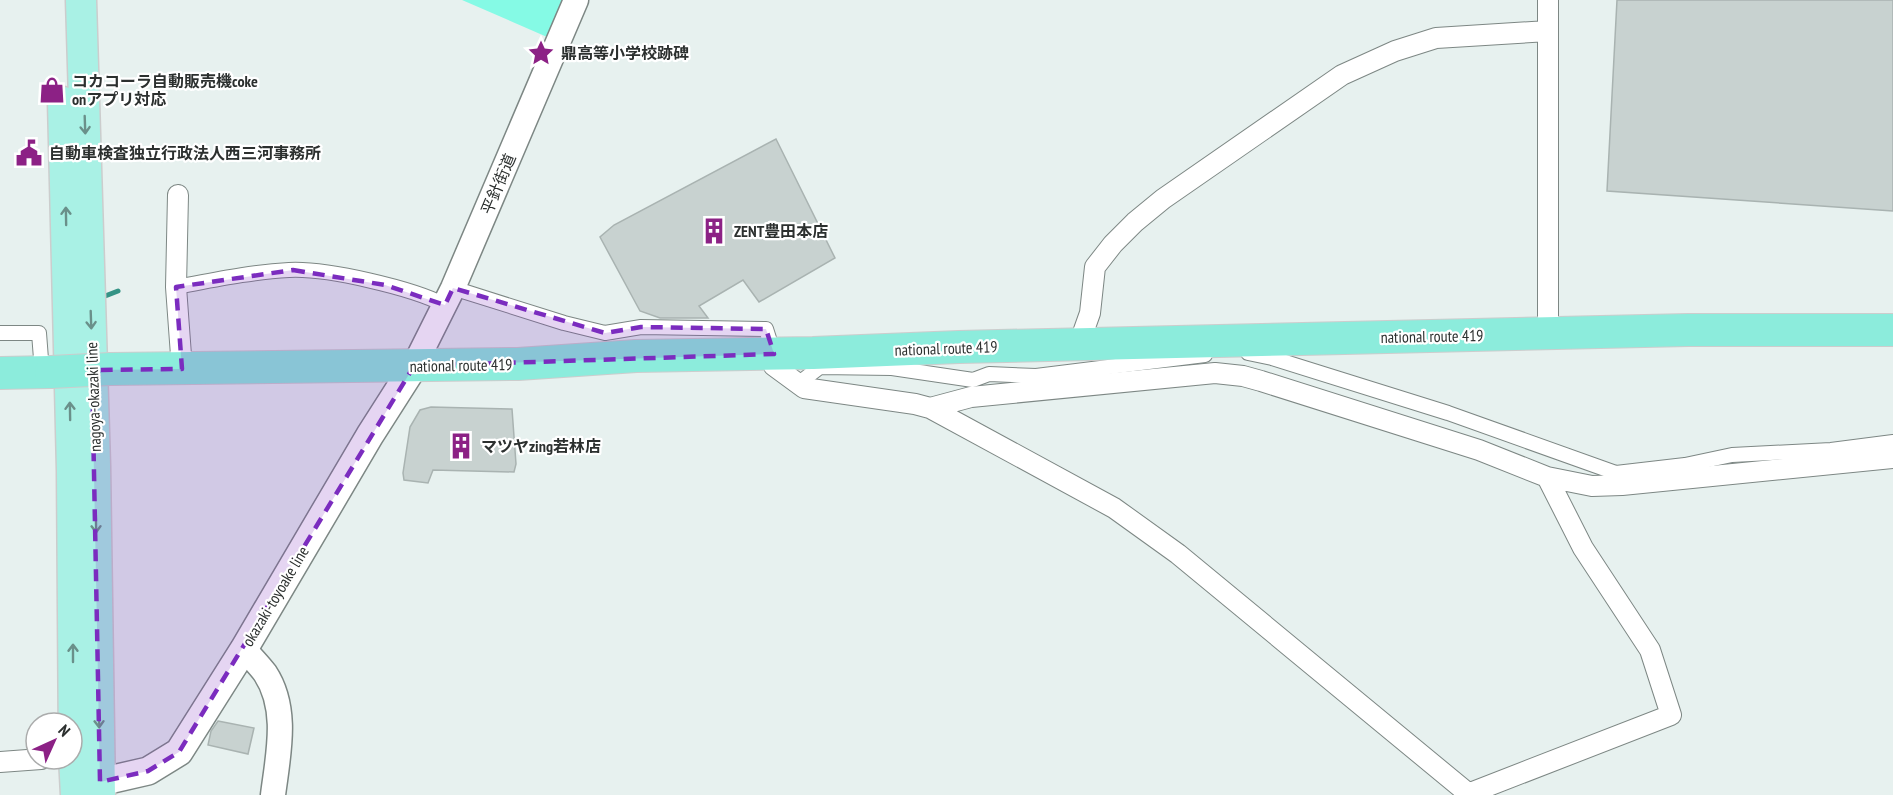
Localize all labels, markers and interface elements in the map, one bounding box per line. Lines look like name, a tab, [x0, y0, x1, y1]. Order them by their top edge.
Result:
place icon: 鼎高等小学校跡碑	[526, 38, 556, 68]
place label: 鼎高等小学校跡碑	[561, 43, 689, 63]
place label: コカコーラ自動販売機coke onアプリ対応	[72, 71, 258, 109]
shop icon: コカコーラ自動販売機coke onアプリ対応	[37, 75, 67, 105]
one-way arrow	[79, 115, 90, 135]
public building icon: 自動車検査独立行政法人西三河事務所	[14, 138, 44, 168]
place label: 自動車検査独立行政法人西三河事務所	[49, 143, 321, 163]
street label: 平針街道	[476, 151, 520, 217]
one-way arrow	[60, 207, 72, 227]
building icon: ZENT豊田本店	[699, 216, 729, 246]
place label: ZENT豊田本店	[734, 221, 828, 241]
one-way arrow	[85, 310, 97, 330]
street label: national route 419	[1380, 325, 1484, 347]
street label: national route 419	[894, 336, 998, 360]
street label: nagoya-okazaki line	[81, 342, 105, 452]
street label: national route 419	[409, 354, 513, 376]
one-way arrow	[65, 402, 76, 422]
building icon: マツヤzing若林店	[446, 431, 476, 461]
place label: マツヤzing若林店	[481, 436, 601, 456]
one-way arrow	[90, 513, 102, 533]
street label: okazaki-toyoake line	[237, 542, 313, 650]
one-way arrow	[67, 643, 79, 663]
one-way arrow	[93, 708, 105, 728]
north arrow	[24, 711, 84, 771]
text: N	[54, 720, 75, 741]

